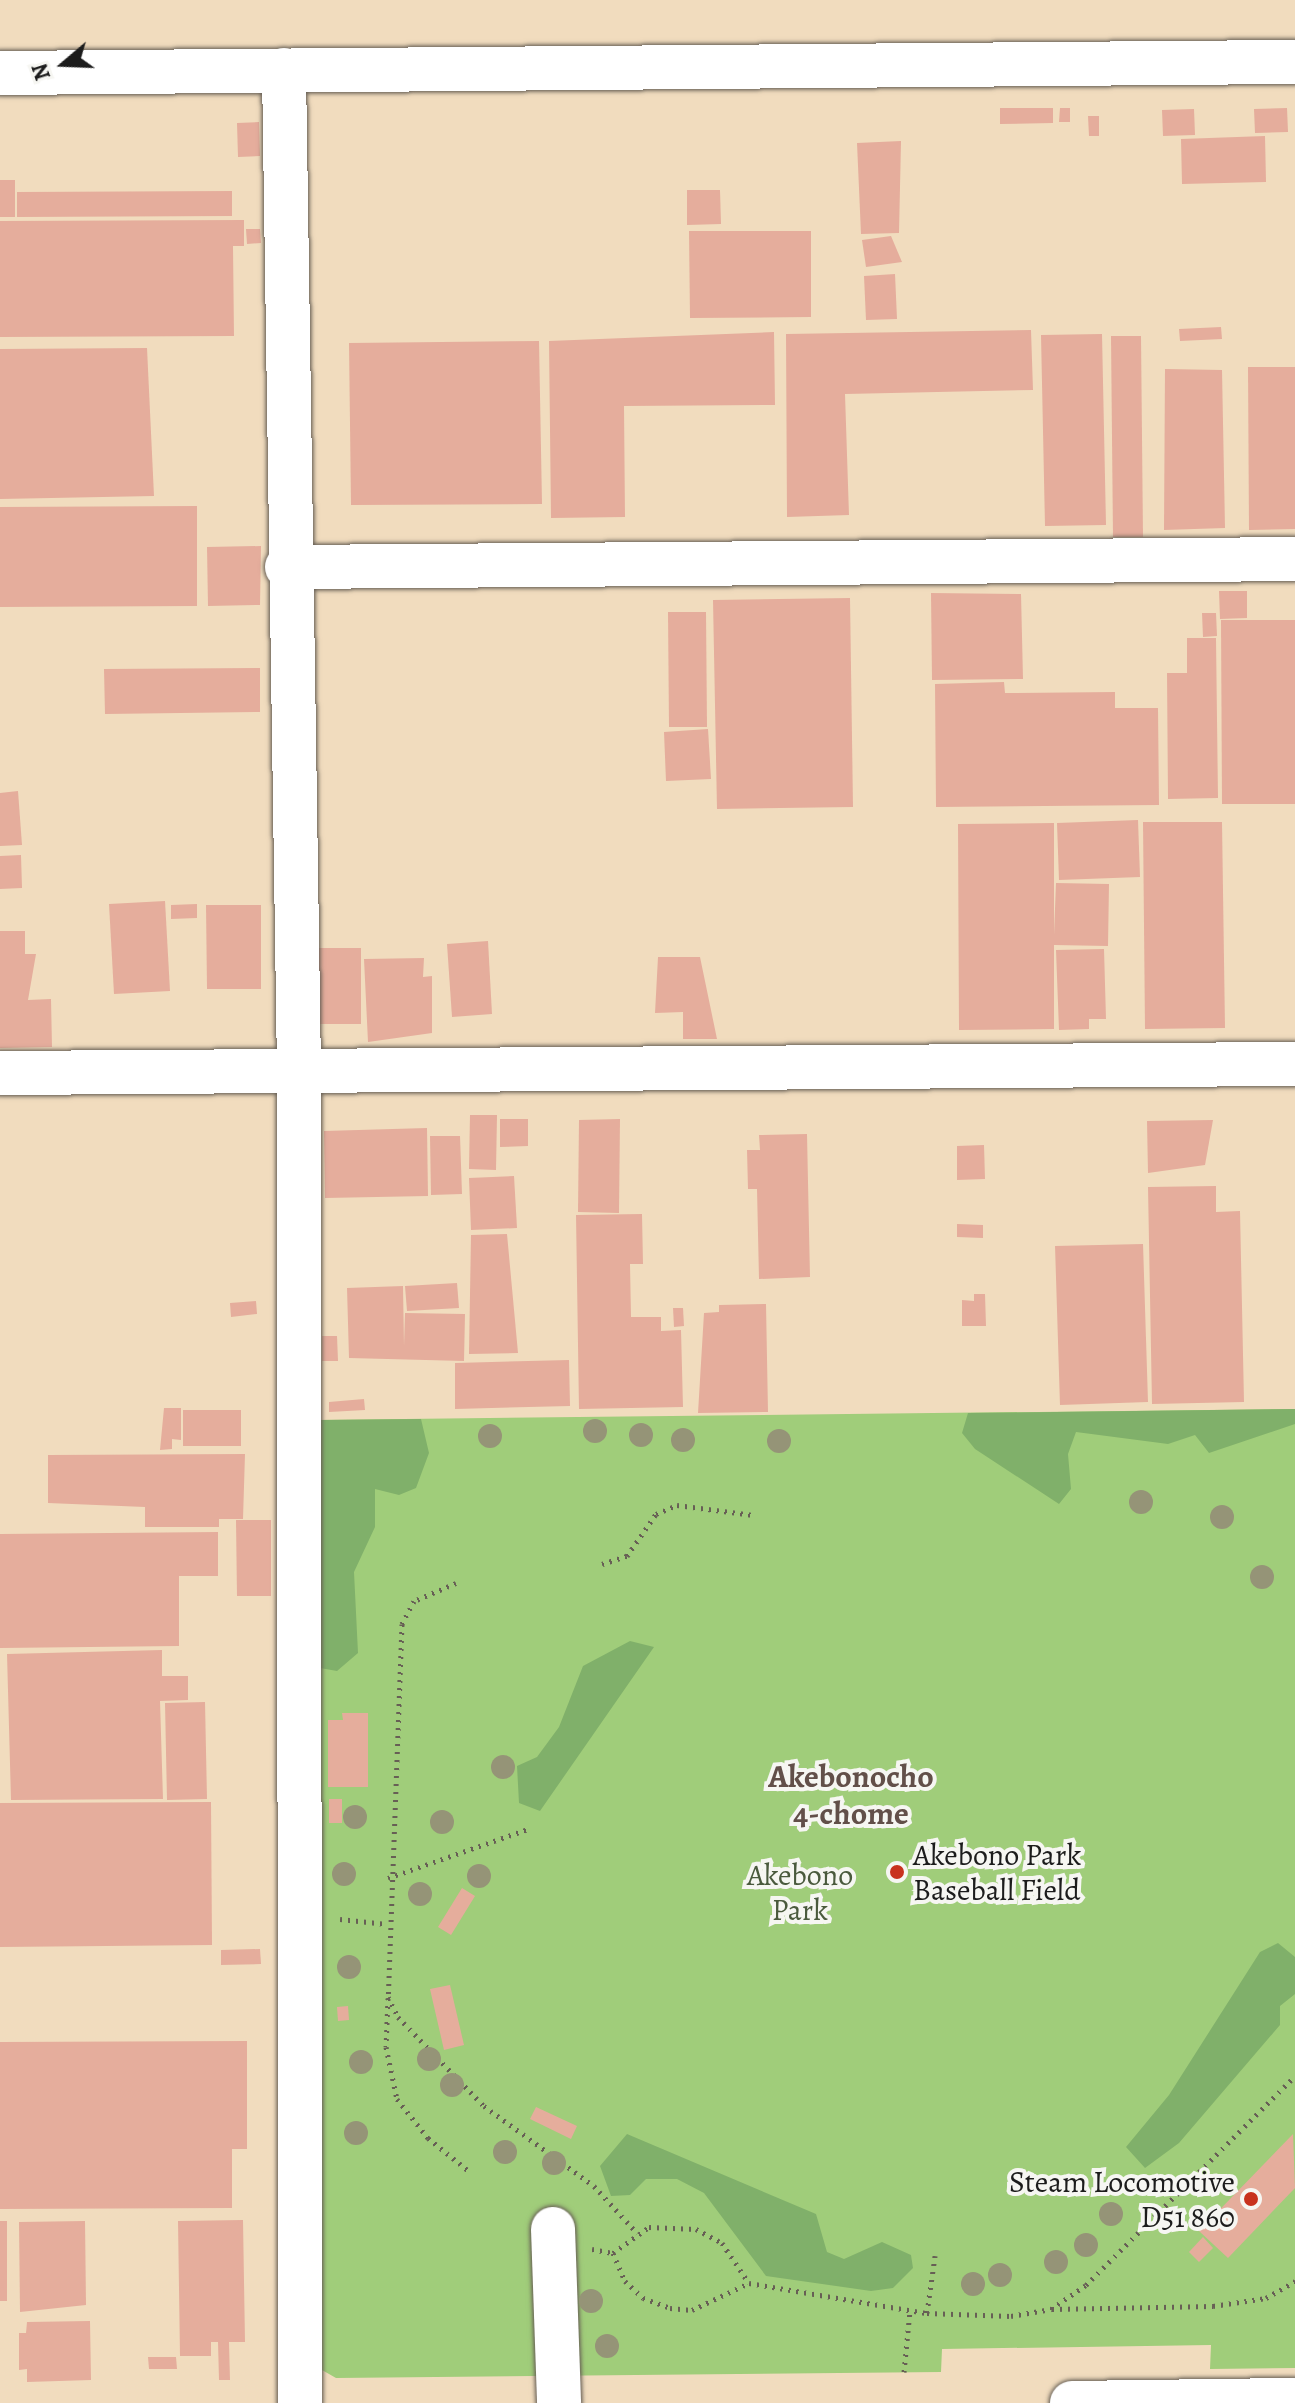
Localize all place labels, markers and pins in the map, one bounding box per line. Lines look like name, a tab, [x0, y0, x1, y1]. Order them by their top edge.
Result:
place label: Akebono Park Baseball Field	[913, 1837, 1081, 1908]
marker: Akebono Park Baseball Field	[888, 1863, 906, 1881]
place label: Steam Locomotive D51 860	[1009, 2164, 1235, 2234]
marker: Steam Locomotive D51 860	[1242, 2190, 1260, 2208]

